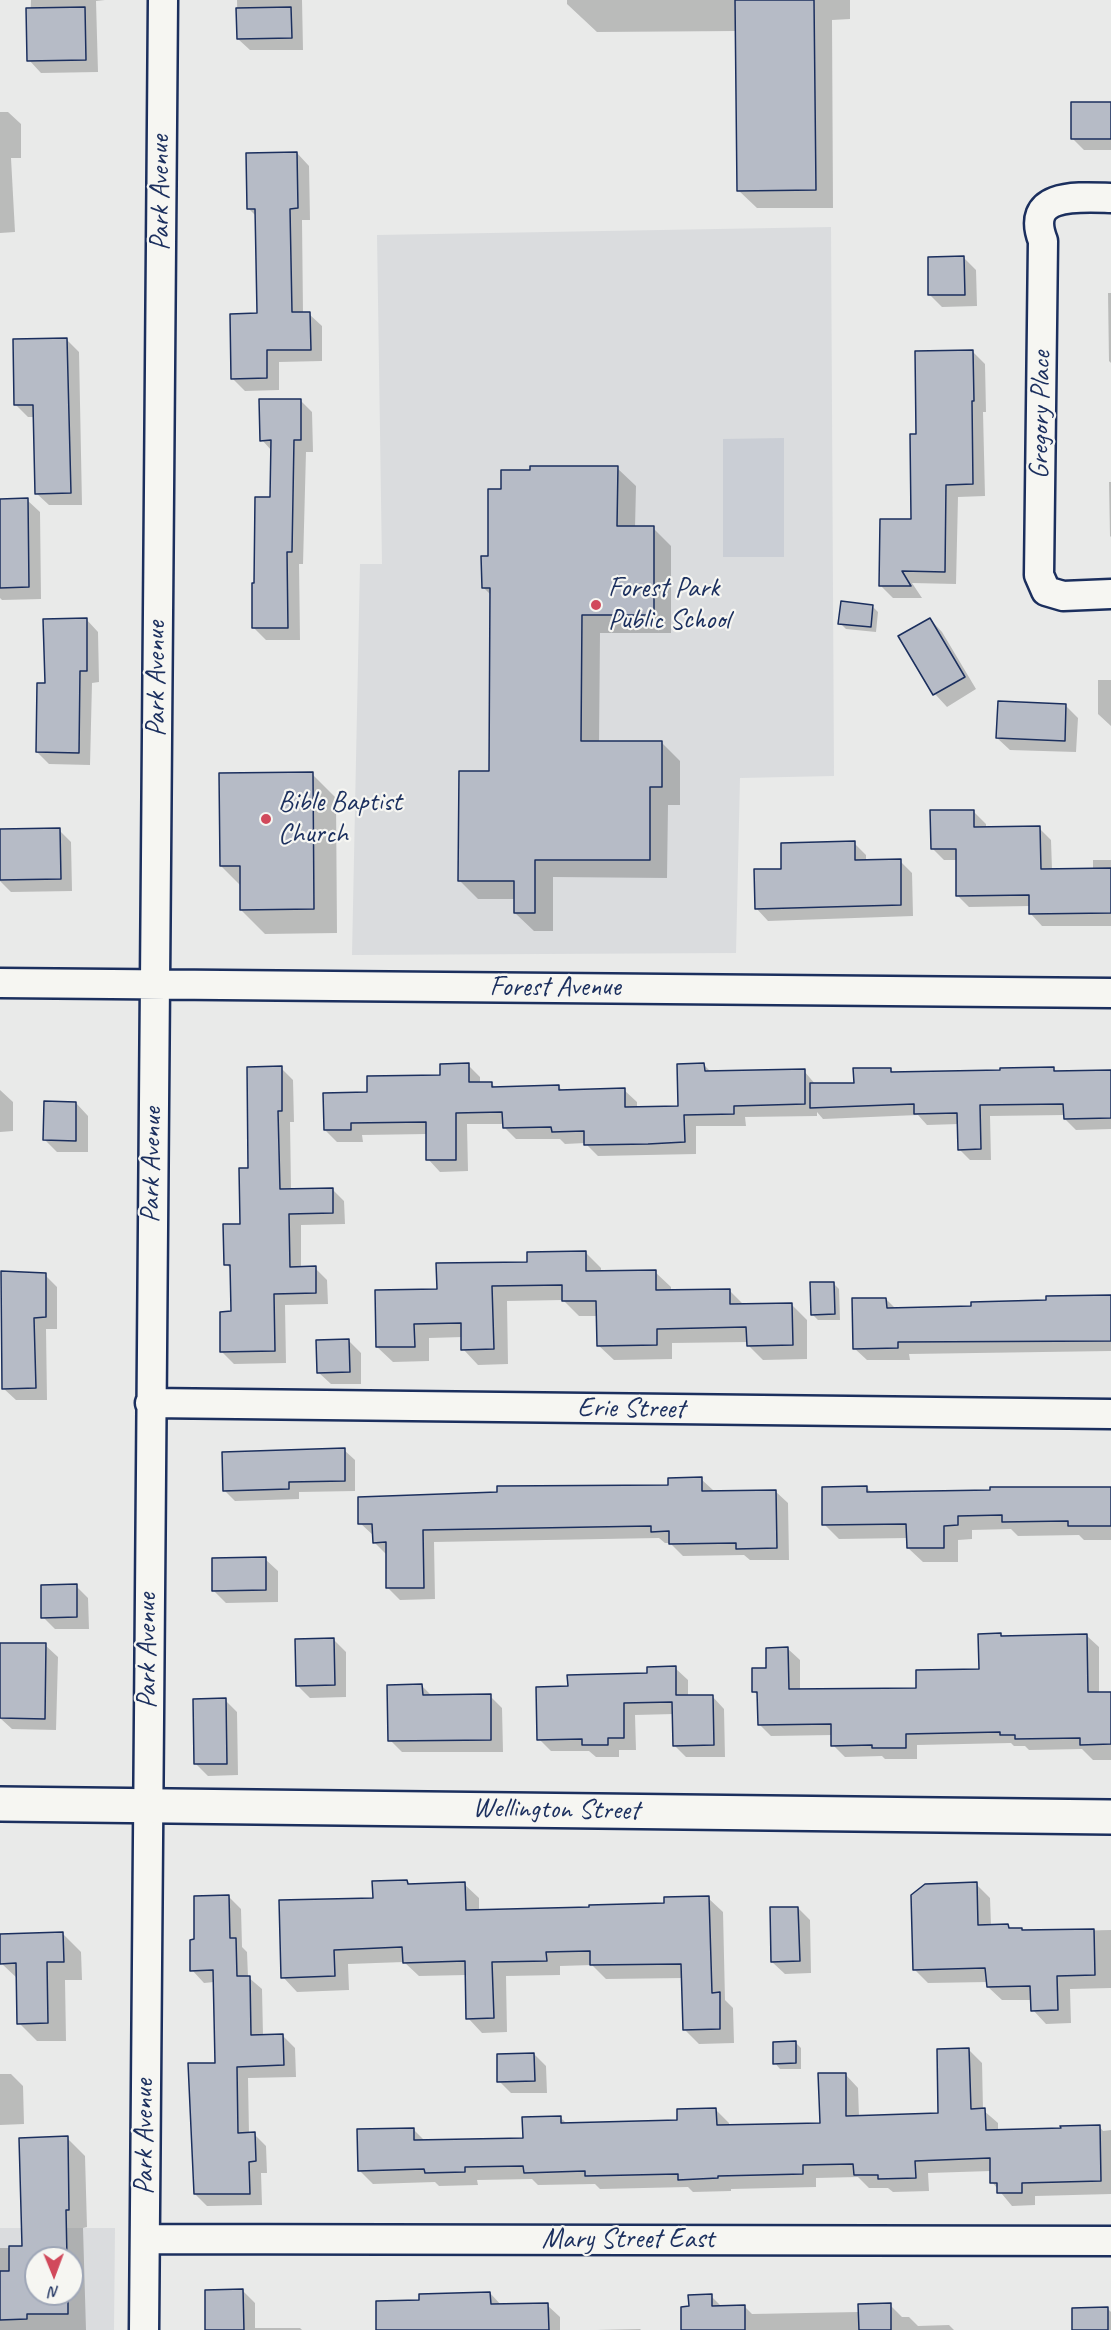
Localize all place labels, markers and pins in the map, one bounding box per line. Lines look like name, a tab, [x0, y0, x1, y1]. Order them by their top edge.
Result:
place label: Forest Park Public School	[608, 572, 730, 638]
marker: Forest Park Public School	[589, 598, 603, 612]
place label: Bible Baptist Church	[278, 786, 402, 852]
marker: Bible Baptist Church	[259, 812, 273, 826]

